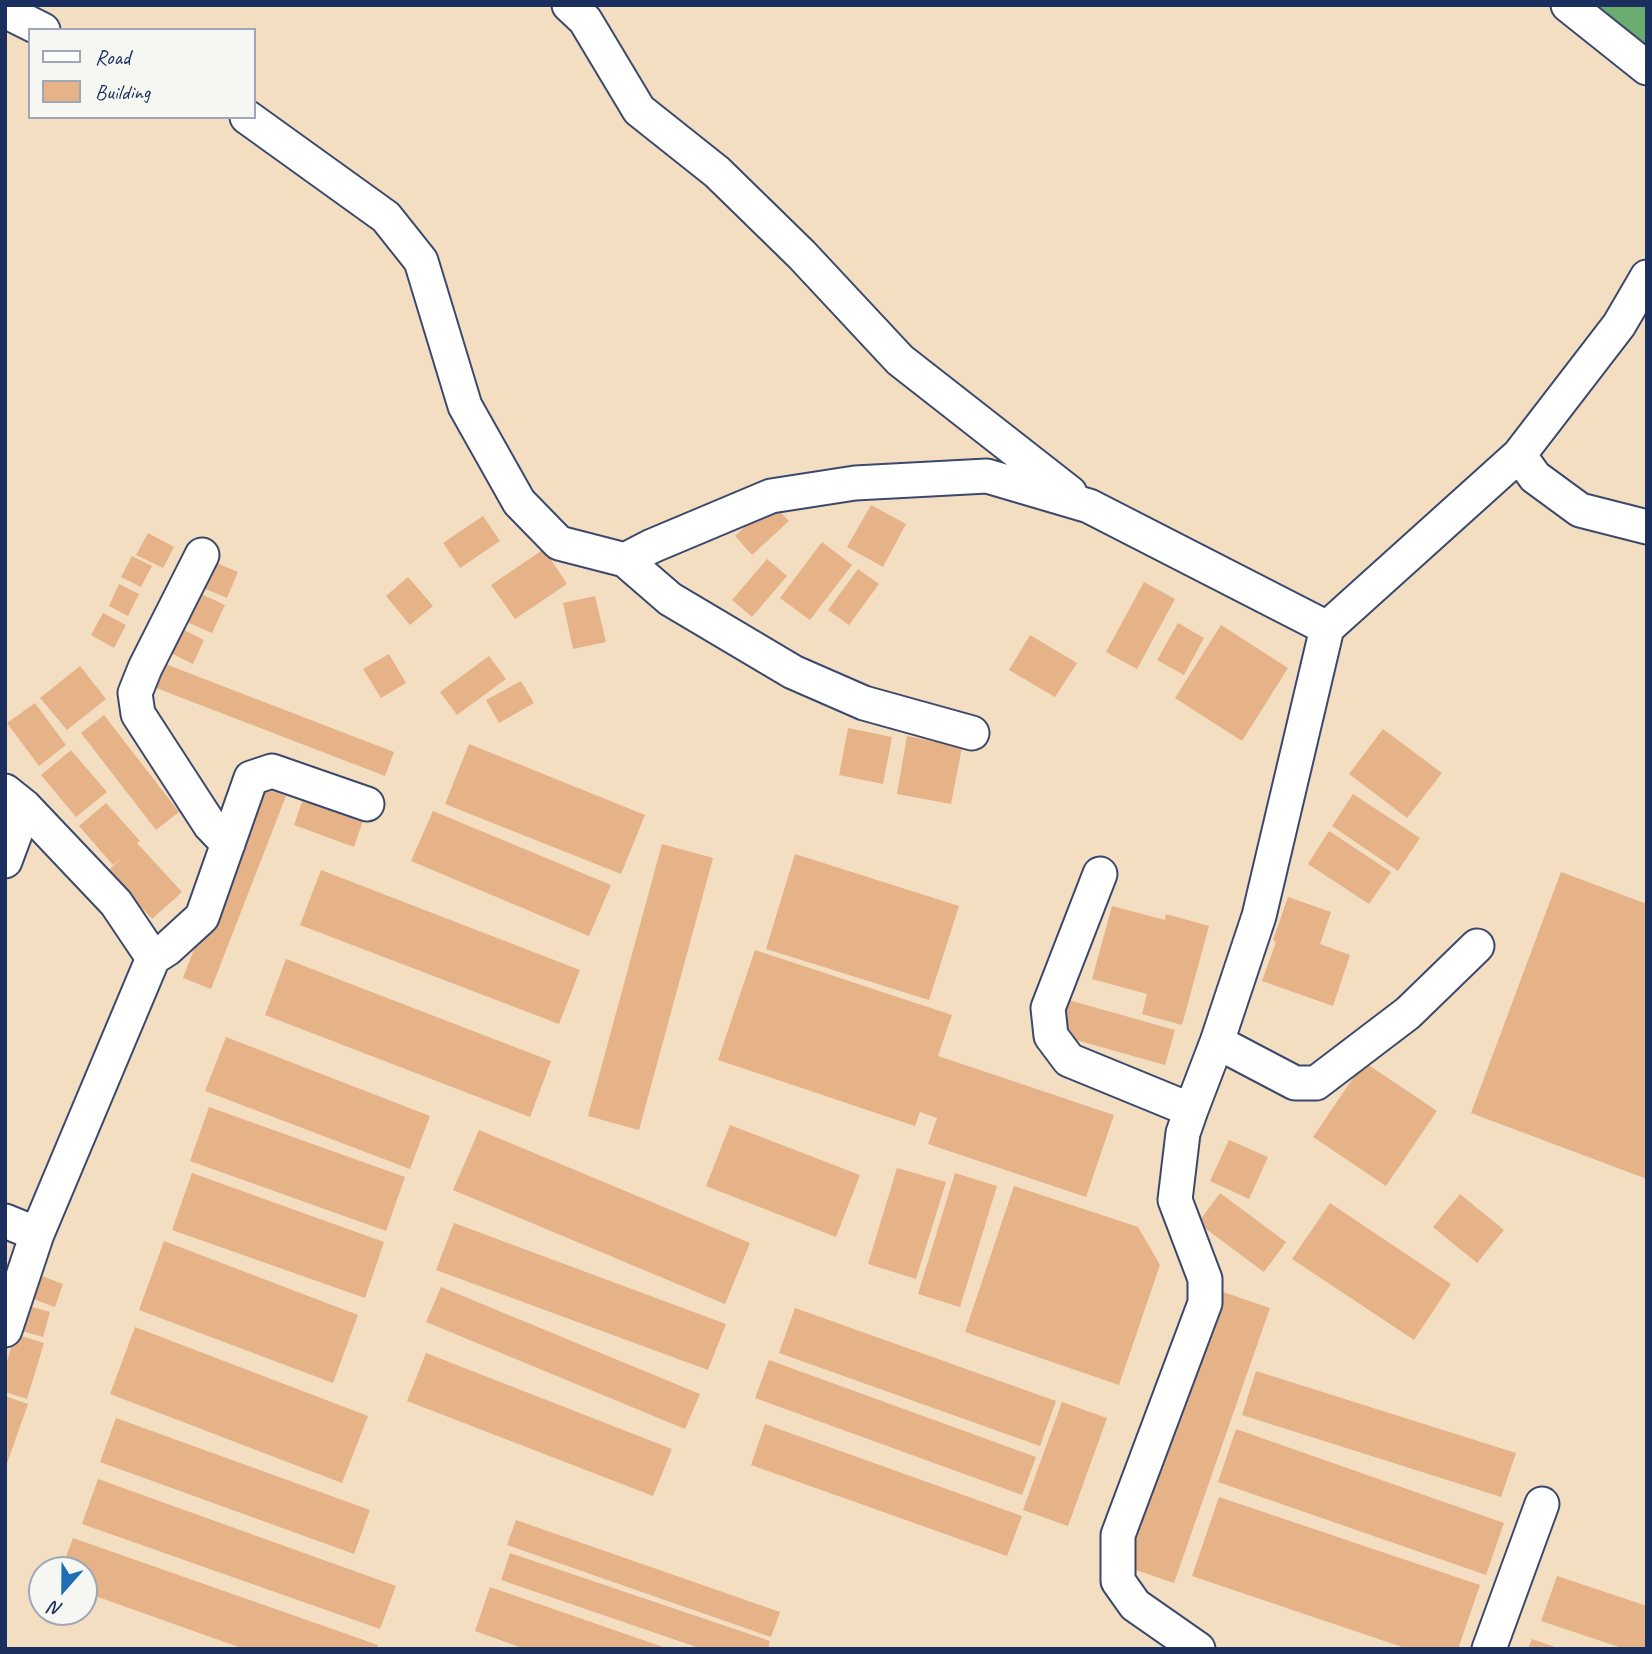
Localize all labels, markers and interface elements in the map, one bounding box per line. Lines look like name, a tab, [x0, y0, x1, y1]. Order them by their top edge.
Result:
legend	[28, 28, 256, 119]
text: Road	[95, 44, 130, 70]
text: Building	[95, 79, 150, 105]
north arrow	[28, 1556, 98, 1626]
text: N	[46, 1595, 66, 1622]

